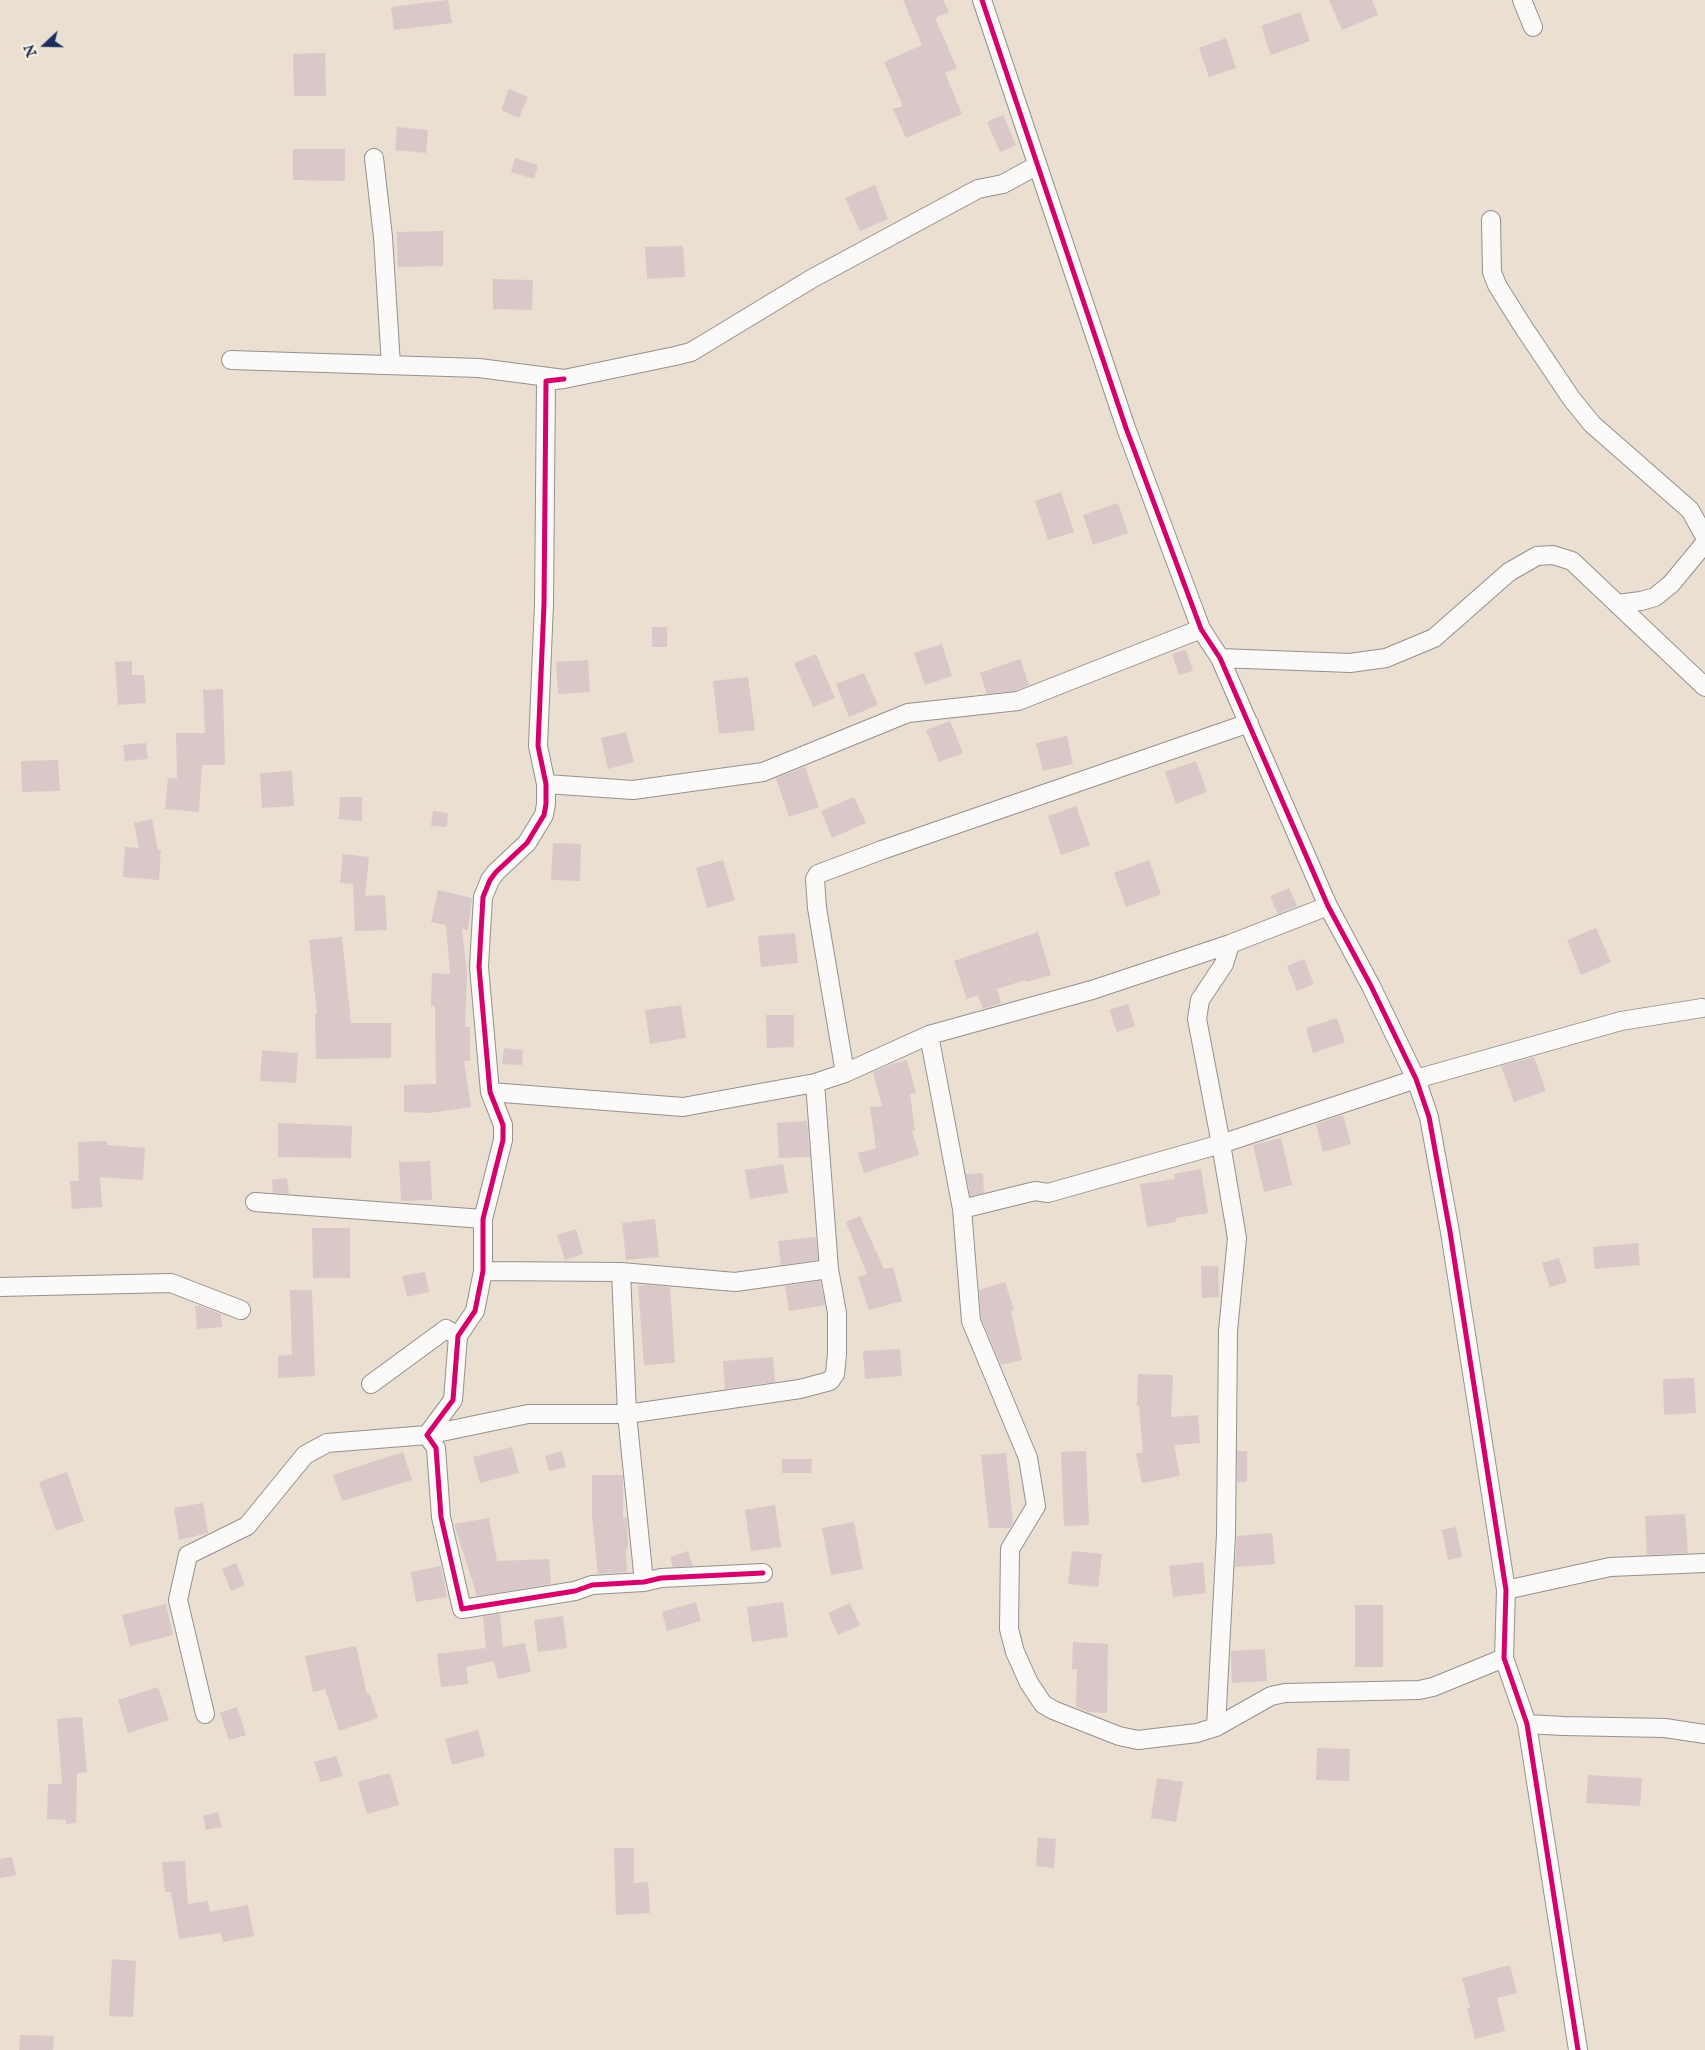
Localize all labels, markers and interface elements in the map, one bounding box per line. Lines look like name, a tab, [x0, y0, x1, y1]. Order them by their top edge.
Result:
north arrow	[20, 20, 70, 70]
text: N	[20, 41, 42, 59]

